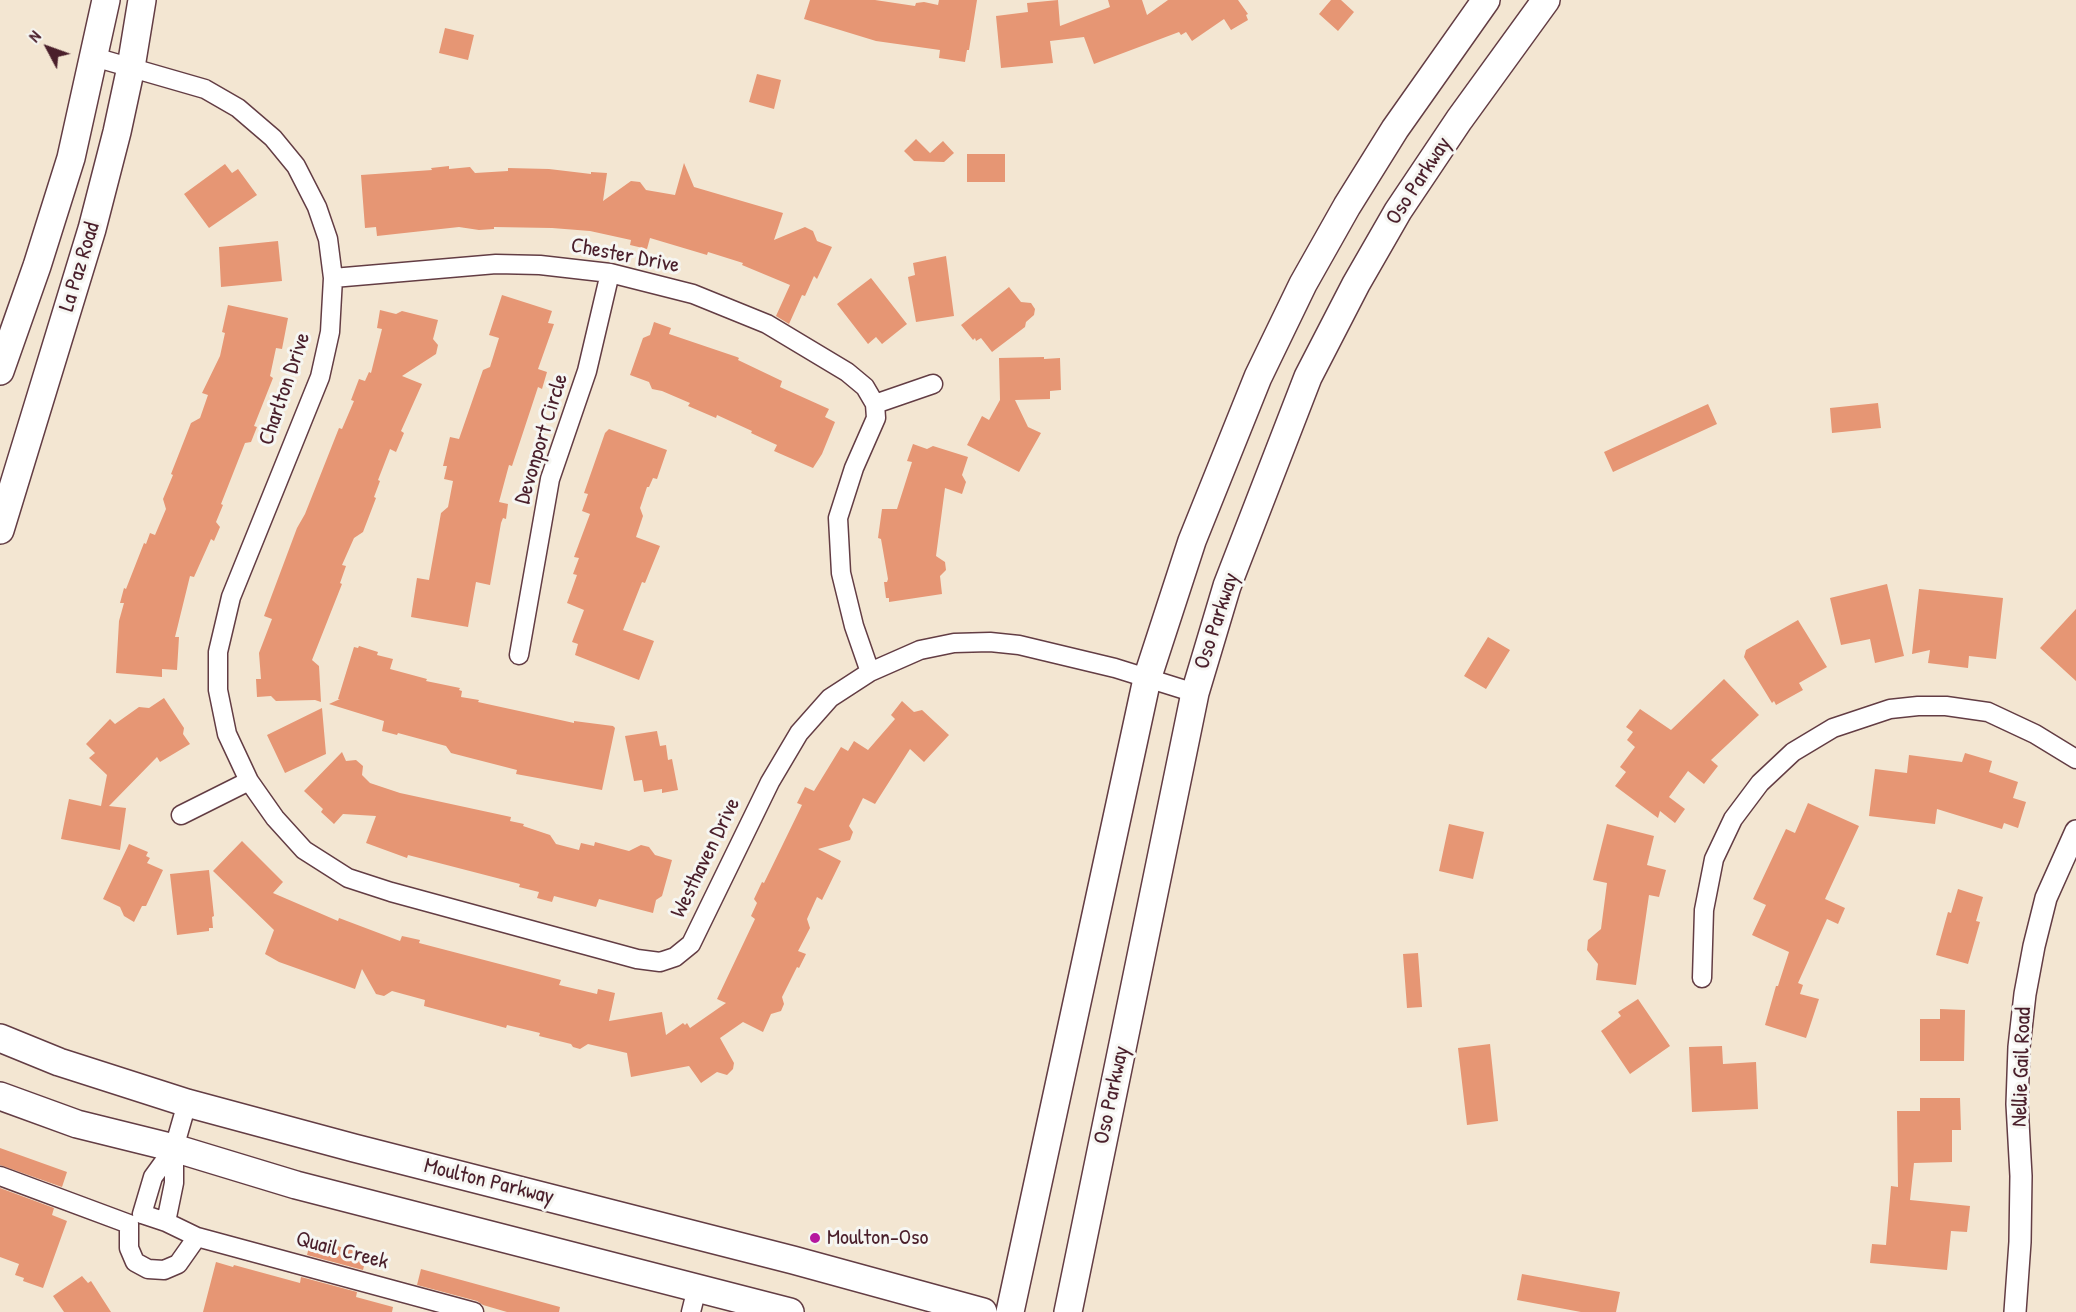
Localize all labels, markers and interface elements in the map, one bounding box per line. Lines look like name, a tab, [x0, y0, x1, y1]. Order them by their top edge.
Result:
north arrow	[18, 18, 78, 78]
text: N	[23, 26, 46, 47]
street label: Oso Parkway	[1381, 132, 1457, 230]
street label: La Paz Road	[54, 219, 106, 315]
street label: Chester Drive	[569, 233, 681, 279]
street label: Charlton Drive	[253, 329, 317, 449]
street label: Devonport Circle	[510, 371, 574, 507]
street label: Oso Parkway	[1189, 570, 1245, 672]
street label: Westhaven Drive	[666, 794, 746, 922]
street label: Nellie Gail Road	[2007, 1007, 2037, 1127]
street label: Oso Parkway	[1089, 1044, 1135, 1146]
street label: Moulton Parkway	[421, 1153, 557, 1211]
place label: Moulton-Oso	[827, 1225, 928, 1251]
street label: Quail Creek	[293, 1226, 391, 1276]
marker: Moulton-Oso	[808, 1231, 822, 1245]

